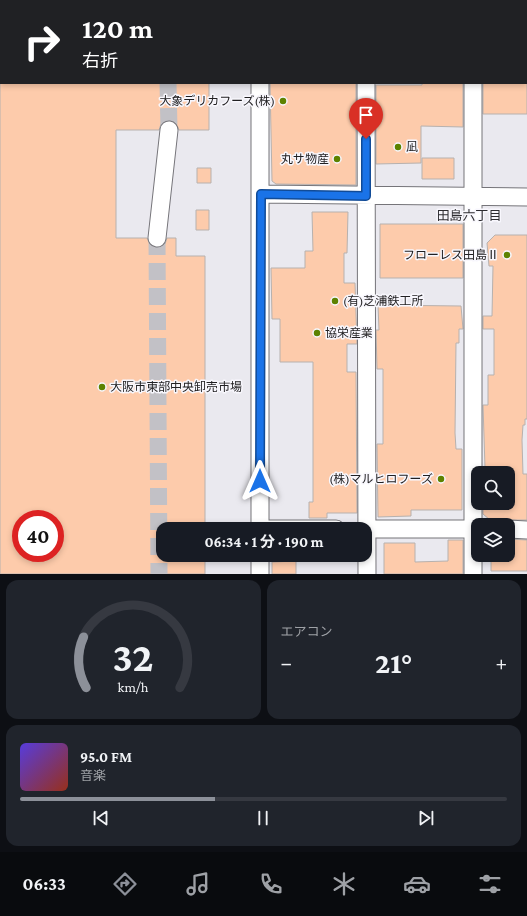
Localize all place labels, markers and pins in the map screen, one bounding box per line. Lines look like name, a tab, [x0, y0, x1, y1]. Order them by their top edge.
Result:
place label: 大象デリカフーズ(株)	[159, 94, 275, 108]
marker: 大象デリカフーズ(株)	[278, 96, 288, 106]
pin	[349, 98, 383, 139]
place label: 凪	[406, 140, 418, 154]
marker: 凪	[393, 142, 403, 152]
place label: 丸サ物産	[281, 152, 329, 166]
marker: 丸サ物産	[332, 154, 342, 164]
place label: フローレス田島Ⅱ	[403, 248, 499, 262]
marker: フローレス田島Ⅱ	[502, 250, 512, 260]
place label: (有)芝浦鉄工所	[343, 294, 423, 308]
marker: (有)芝浦鉄工所	[330, 296, 340, 306]
place label: 協栄産業	[325, 326, 373, 340]
marker: 協栄産業	[312, 328, 322, 338]
place label: 大阪市東部中央卸売市場	[110, 380, 242, 394]
marker: 大阪市東部中央卸売市場	[97, 382, 107, 392]
place label: (株)マルヒロフーズ	[329, 472, 433, 486]
marker: (株)マルヒロフーズ	[436, 474, 446, 484]

